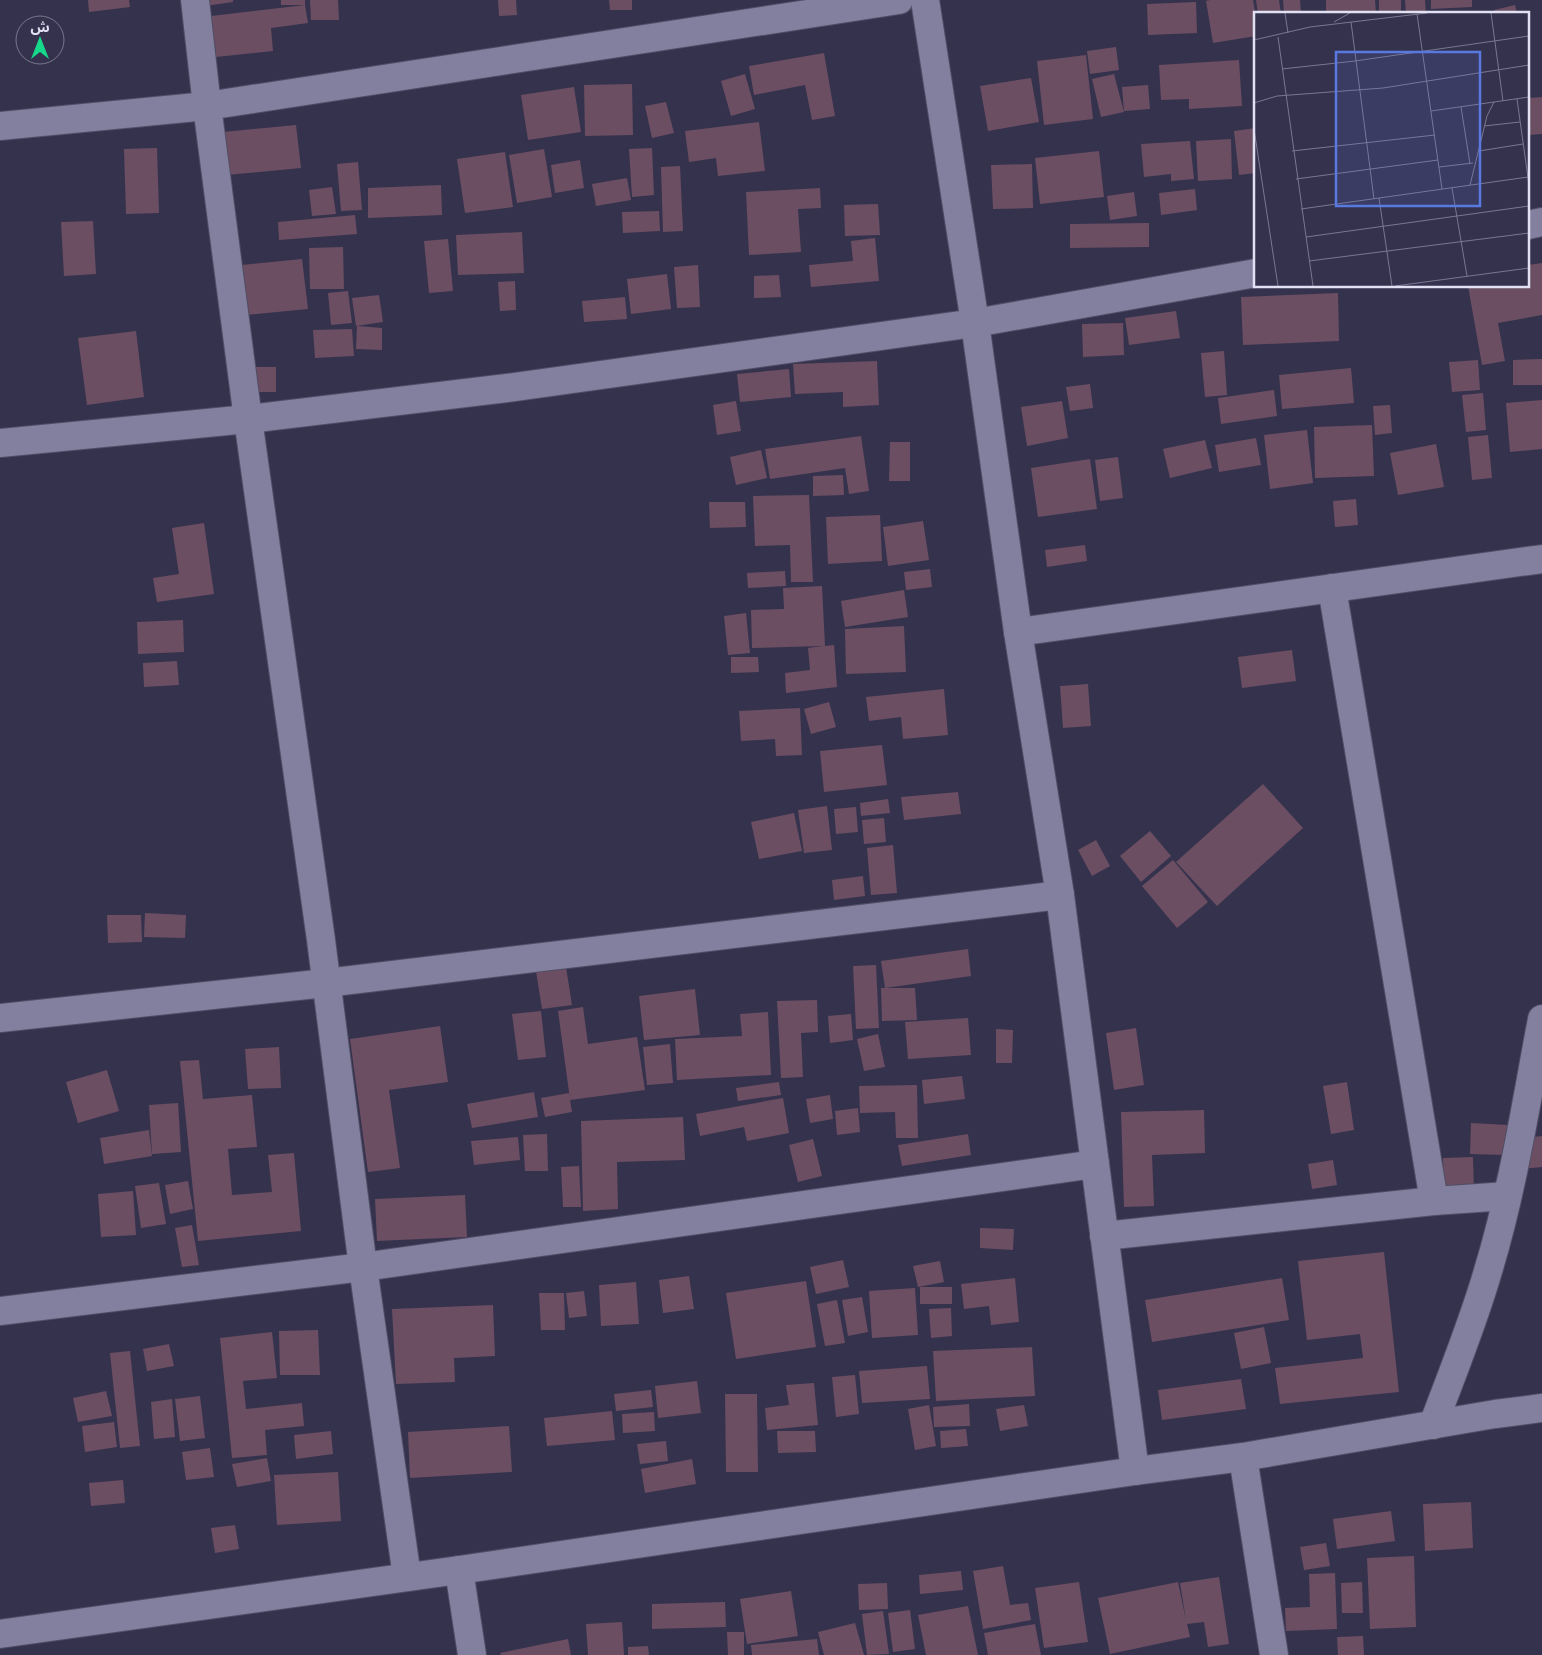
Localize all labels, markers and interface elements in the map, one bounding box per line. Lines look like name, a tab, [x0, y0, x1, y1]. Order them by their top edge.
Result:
inset map	[1254, 12, 1530, 288]
north arrow	[15, 15, 65, 65]
text: ش	[30, 19, 50, 35]

